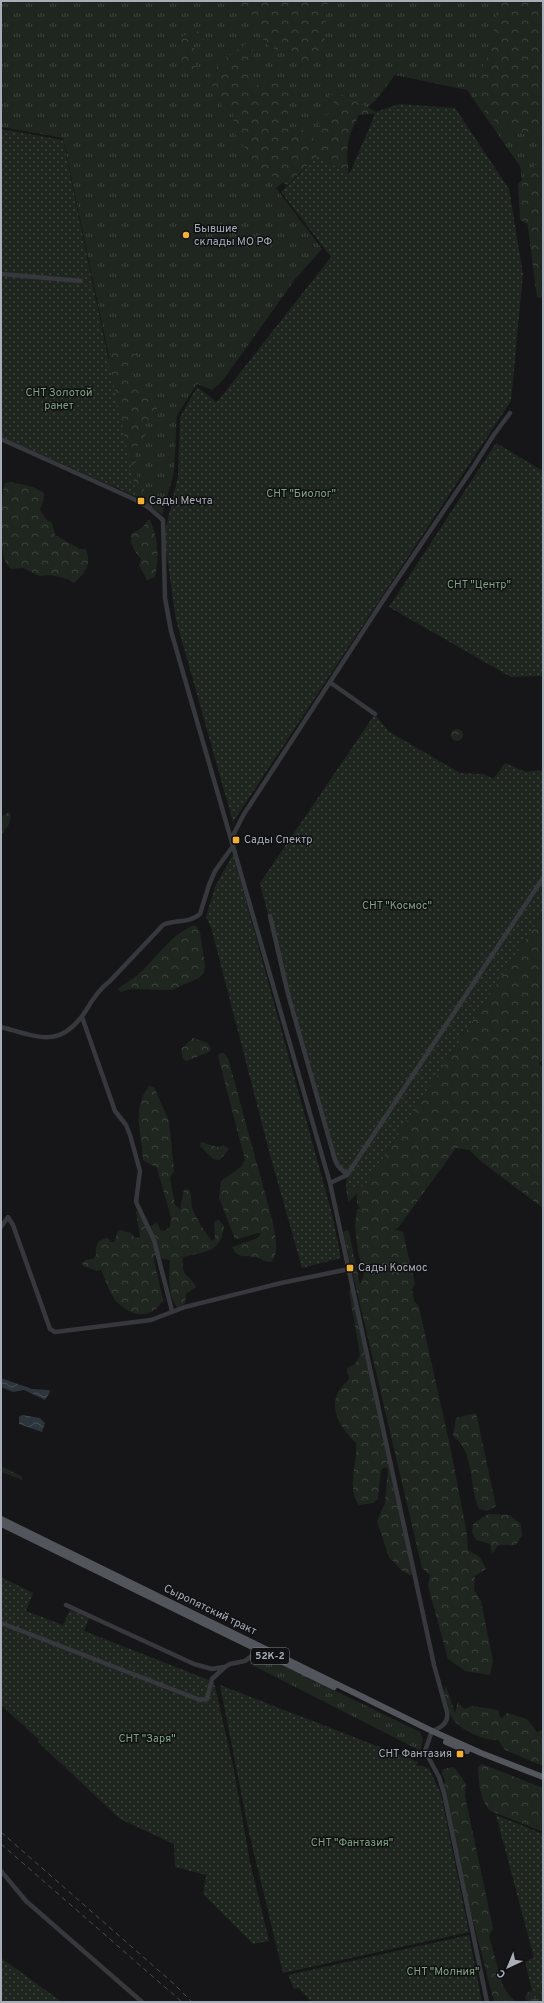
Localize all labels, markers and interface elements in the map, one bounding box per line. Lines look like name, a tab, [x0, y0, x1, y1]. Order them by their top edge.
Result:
place label: Бывшие склады МО РФ	[194, 222, 273, 249]
marker: Бывшие склады МО РФ	[181, 230, 191, 240]
park label: СНТ Золотой ранет	[25, 386, 93, 413]
park label: СНТ "Биолог"	[266, 487, 336, 501]
place label: Сады Мечта	[149, 494, 213, 508]
marker: Сады Мечта	[136, 496, 146, 506]
park label: СНТ "Центр"	[447, 578, 511, 592]
place label: Сады Спектр	[244, 833, 313, 847]
marker: Сады Спектр	[231, 835, 241, 845]
park label: СНТ "Космос"	[362, 899, 432, 913]
place label: Сады Космос	[358, 1261, 427, 1275]
marker: Сады Космос	[345, 1263, 355, 1273]
street label: Сыропятский тракт	[161, 1581, 259, 1639]
road number: 52К-2	[251, 1648, 289, 1664]
park label: СНТ "Заря"	[118, 1732, 176, 1746]
place label: СНТ Фантазия	[378, 1747, 452, 1761]
marker: СНТ Фантазия	[455, 1749, 465, 1759]
park label: СНТ "Фантазия"	[311, 1836, 393, 1850]
north arrow	[488, 1947, 528, 1987]
park label: СНТ "Молния"	[406, 1965, 480, 1979]
text: С	[494, 1966, 509, 1981]

